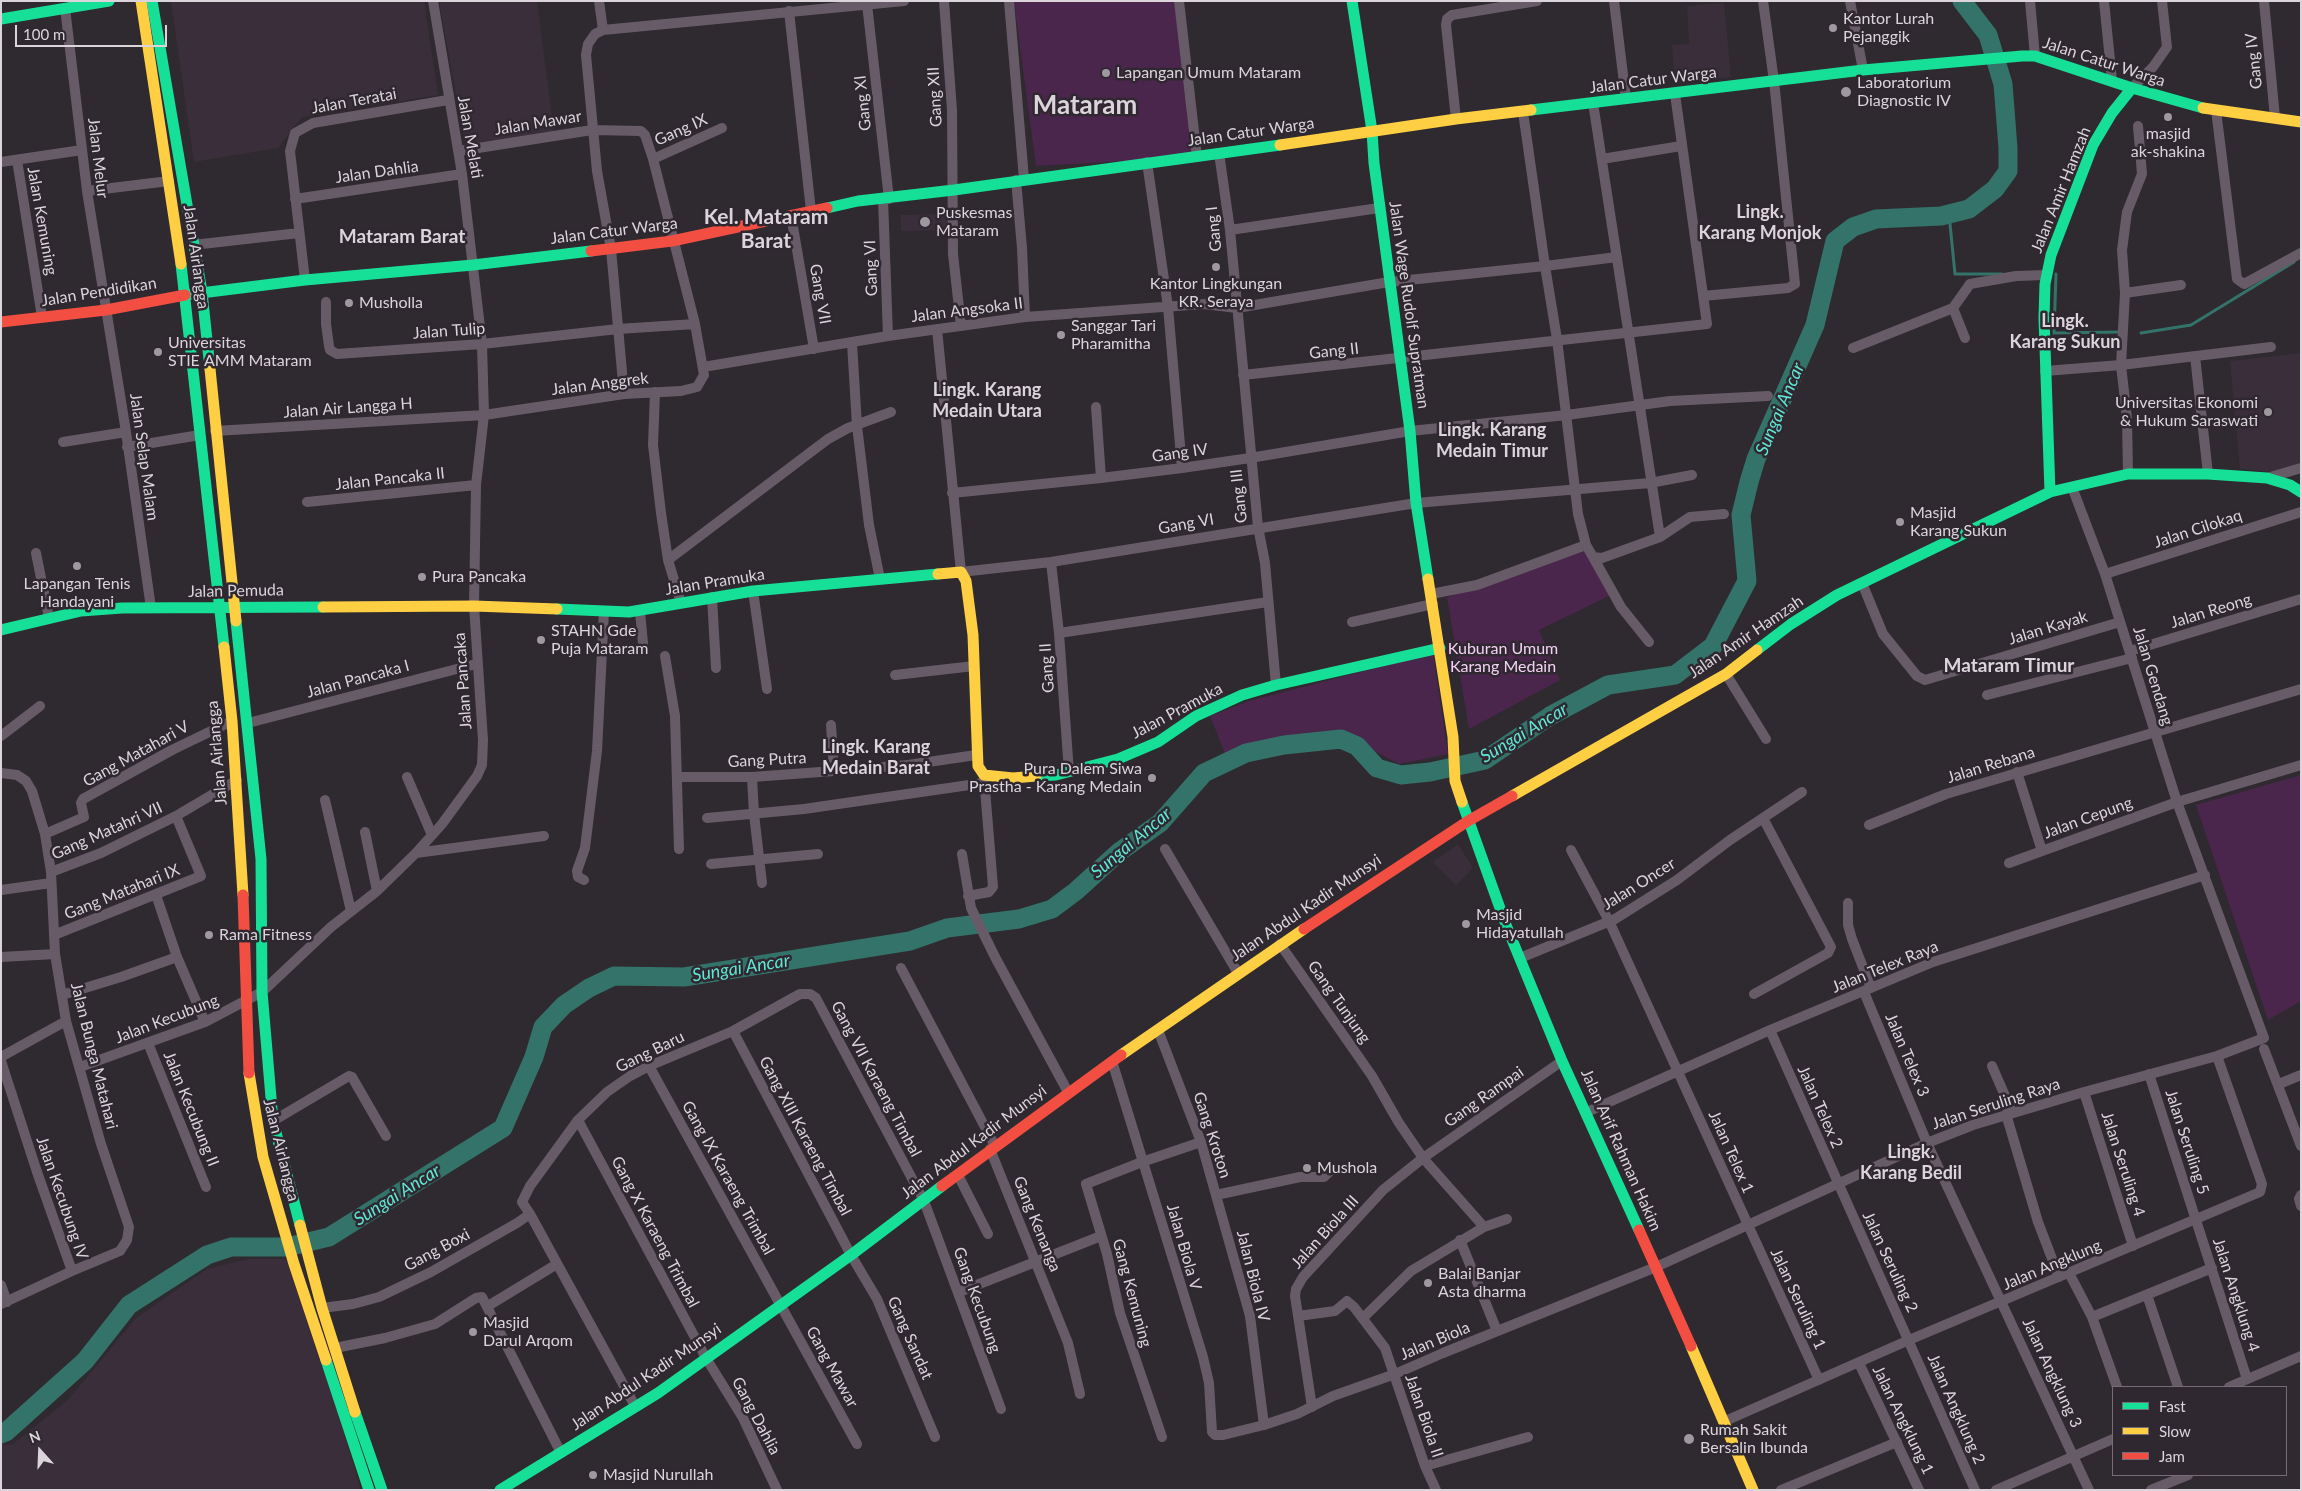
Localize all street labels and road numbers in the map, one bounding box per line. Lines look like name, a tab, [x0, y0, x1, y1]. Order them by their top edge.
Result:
street label: Gang IV	[2242, 32, 2266, 90]
street label: Jalan Catur Warga	[2040, 33, 2168, 91]
street label: Jalan Catur Warga	[1588, 63, 1718, 97]
street label: Gang XII	[924, 66, 946, 128]
street label: Gang XI	[851, 74, 875, 132]
street label: Jalan Teratai	[310, 84, 398, 118]
street label: Jalan Melati	[453, 94, 487, 180]
street label: Jalan Mawar	[493, 107, 583, 139]
street label: Gang IX	[652, 110, 710, 150]
street label: Jalan Catur Warga	[1186, 114, 1316, 150]
street label: Jalan Melur	[84, 117, 112, 199]
street label: Jalan Amir Hamzah	[2027, 124, 2095, 256]
street label: Jalan Dahlia	[334, 157, 420, 187]
street label: Jalan Kemuning	[23, 165, 61, 277]
street label: Jalan Wage Rudolf Supratman	[1385, 200, 1433, 410]
street label: Jalan Airlangga	[179, 204, 213, 310]
street label: Gang I	[1202, 205, 1226, 253]
street label: Jalan Catur Warga	[549, 214, 679, 248]
street label: Gang VI	[860, 240, 882, 296]
street label: Gang VII	[805, 262, 835, 326]
street label: Jalan Pendidikan	[40, 273, 158, 311]
street label: Jalan Angsoka II	[910, 294, 1024, 326]
street label: Jalan Tulip	[412, 319, 486, 343]
street label: Gang II	[1308, 339, 1360, 363]
street label: Jalan Anggrek	[550, 369, 650, 399]
street label: Jalan Selap Malam	[126, 392, 162, 522]
street label: Jalan Air Langga H	[283, 394, 413, 422]
street label: Gang IV	[1151, 440, 1209, 466]
street label: Jalan Pancaka II	[334, 464, 446, 494]
street label: Gang III	[1227, 468, 1251, 524]
street label: Jalan Cilokaq	[2151, 506, 2245, 552]
street label: Gang VI	[1157, 510, 1215, 538]
street label: Jalan Pramuka	[664, 565, 766, 599]
street label: Jalan Pemuda	[188, 581, 284, 601]
street label: Jalan Reong	[2168, 590, 2254, 632]
street label: Jalan Amir Hamzah	[1685, 592, 1807, 682]
street label: Jalan Kayak	[2006, 607, 2090, 649]
street label: Jalan Gendang	[2129, 624, 2177, 728]
street label: Jalan Pancaka	[450, 632, 476, 730]
street label: Gang II	[1036, 642, 1058, 694]
street label: Jalan Pancaka I	[305, 656, 411, 702]
street label: Jalan Pramuka	[1128, 679, 1226, 743]
street label: Jalan Airlangga	[203, 700, 231, 806]
street label: Gang Matahari V	[79, 717, 193, 791]
street label: Jalan Rebana	[1945, 743, 2037, 787]
street label: Gang Putra	[727, 748, 807, 772]
street label: Jalan Cepung	[2041, 793, 2135, 843]
street label: Gang Matahri VII	[48, 798, 166, 864]
street label: Jalan Abdul Kadir Munsyi	[1227, 850, 1385, 966]
street label: Jalan Oncer	[1599, 854, 1679, 914]
street label: Gang Matahari IX	[62, 860, 182, 924]
street label: Jalan Telex Raya	[1829, 937, 1941, 997]
street label: Gang Tunjung	[1303, 957, 1375, 1047]
street label: Jalan Bunga Matahari	[67, 981, 121, 1131]
street label: Jalan Kecubung	[113, 990, 221, 1048]
street label: Gang VII Karaeng Timbal	[827, 998, 925, 1160]
street label: Jalan Telex 3	[1881, 1010, 1933, 1100]
street label: Gang Baru	[613, 1027, 687, 1077]
street label: Jalan Kecubung II	[159, 1049, 223, 1169]
street label: Gang XIII Karaeng Timbal	[755, 1053, 855, 1219]
street label: Gang Rampai	[1441, 1063, 1527, 1131]
street label: Jalan Telex 2	[1793, 1063, 1847, 1151]
street label: Jalan Arif Rahman Hakim	[1577, 1066, 1665, 1234]
street label: Jalan Seruling Raya	[1929, 1074, 2063, 1134]
street label: Jalan Abdul Kadir Munsyi	[897, 1081, 1051, 1203]
street label: Jalan Seruling 5	[2161, 1087, 2213, 1197]
street label: Gang Kroton	[1189, 1089, 1235, 1181]
street label: Jalan Airlangga	[259, 1097, 303, 1203]
street label: Gang IX Karaeng Trimbal	[678, 1098, 778, 1258]
street label: Jalan Telex 1	[1704, 1108, 1758, 1196]
street label: Jalan Seruling 4	[2097, 1109, 2149, 1219]
street label: Jalan Kecubung IV	[32, 1134, 92, 1262]
street label: Gang X Karaeng Trimbal	[607, 1153, 703, 1311]
street label: Gang Kenanga	[1009, 1173, 1065, 1275]
street label: Jalan Biola III	[1287, 1192, 1363, 1272]
street label: Jalan Biola V	[1163, 1202, 1205, 1292]
street label: Jalan Seruling 2	[1858, 1208, 1922, 1316]
street label: Gang Boxi	[401, 1225, 473, 1275]
street label: Jalan Biola IV	[1232, 1228, 1274, 1324]
street label: Jalan Angklung	[2000, 1236, 2104, 1294]
street label: Jalan Angklung 4	[2209, 1236, 2263, 1354]
street label: Gang Kemuning	[1108, 1237, 1156, 1349]
street label: Gang Kecubung	[949, 1245, 1005, 1355]
street label: Jalan Seruling 1	[1766, 1245, 1830, 1353]
street label: Gang Sandat	[883, 1293, 937, 1383]
street label: Jalan Angklung 3	[2018, 1315, 2086, 1431]
street label: Jalan Biola	[1397, 1318, 1473, 1364]
street label: Jalan Abdul Kadir Munsyi	[567, 1319, 725, 1435]
street label: Gang Mawar	[802, 1323, 862, 1411]
street label: Jalan Angklung 2	[1923, 1351, 1989, 1467]
street label: Jalan Angklung 1	[1868, 1362, 1938, 1478]
street label: Jalan Biola II	[1401, 1372, 1447, 1460]
street label: Gang Dahlia	[727, 1374, 785, 1458]

